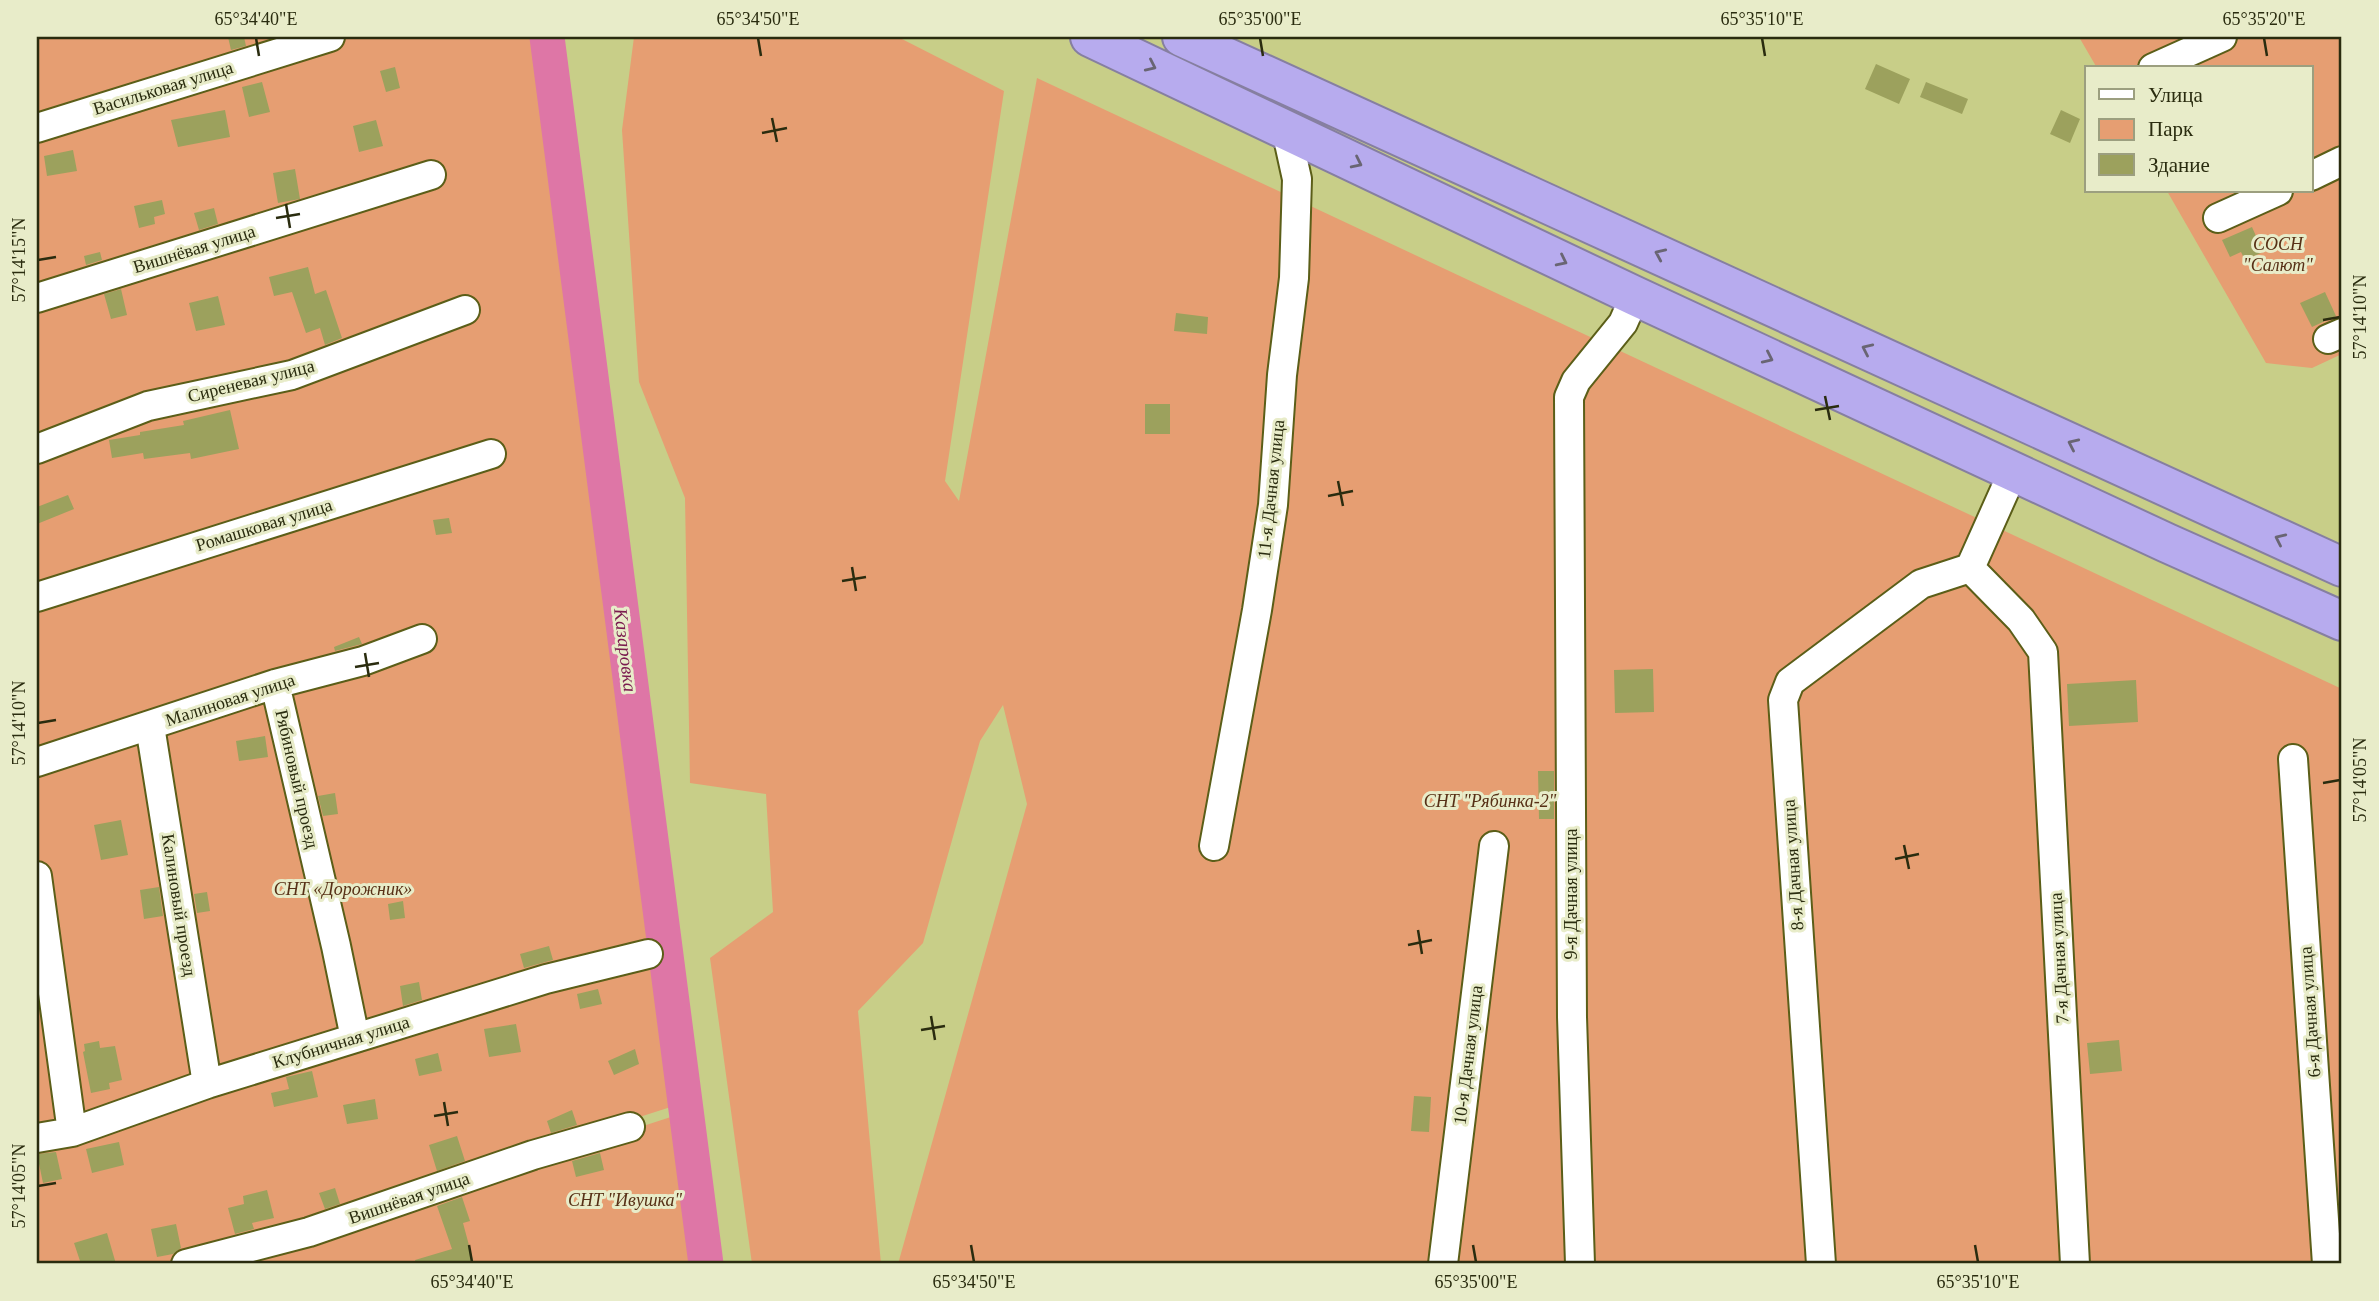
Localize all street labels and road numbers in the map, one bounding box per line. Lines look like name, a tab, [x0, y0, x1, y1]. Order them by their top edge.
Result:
street label: Васильковая улица	[91, 57, 235, 119]
street label: Вишнёвая улица	[131, 221, 257, 277]
street label: Сиреневая улица	[186, 356, 316, 406]
street label: 11-я Дачная улица	[1254, 419, 1288, 559]
street label: Ромашковая улица	[193, 495, 335, 555]
street label: Малиновая улица	[163, 670, 297, 730]
street label: Рябиновый проезд	[271, 708, 323, 850]
street label: 8-я Дачная улица	[1778, 799, 1808, 931]
street label: 9-я Дачная улица	[1561, 828, 1581, 960]
street label: Калиновый проезд	[158, 832, 200, 978]
street label: 7-я Дачная улица	[2046, 892, 2072, 1024]
street label: 6-я Дачная улица	[2295, 946, 2325, 1078]
street label: 10-я Дачная улица	[1450, 984, 1486, 1126]
street label: Клубничная улица	[270, 1012, 412, 1072]
street label: Вишнёвая улица	[346, 1168, 472, 1228]

